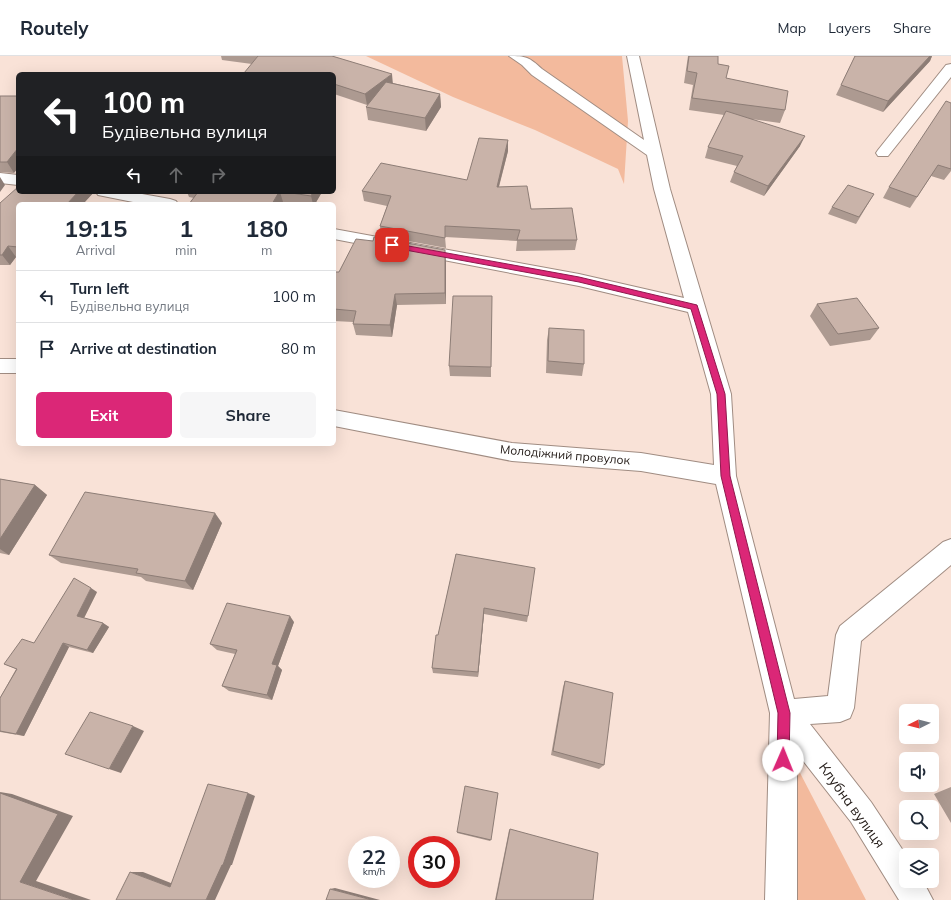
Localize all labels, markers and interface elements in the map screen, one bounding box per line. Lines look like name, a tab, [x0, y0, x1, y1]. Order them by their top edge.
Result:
text: Routely	[20, 16, 88, 40]
text: Map	[777, 19, 806, 37]
text: Layers	[828, 19, 871, 37]
text: Share	[893, 19, 931, 37]
text: 100 m	[102, 85, 185, 120]
icon: left	[36, 88, 88, 140]
text: Будівельна вулиця	[102, 120, 267, 143]
icon: left	[123, 164, 145, 186]
icon: ahead	[165, 164, 187, 186]
icon: right	[207, 164, 229, 186]
text: 19:15	[64, 213, 127, 243]
text: 1	[179, 213, 193, 243]
text: 180	[245, 213, 288, 243]
pin	[375, 228, 409, 262]
icon: arrive	[381, 234, 403, 256]
text: Arrival	[76, 242, 115, 258]
text: min	[175, 242, 197, 258]
text: m	[261, 242, 272, 258]
text: Turn left	[70, 279, 129, 298]
icon: left	[36, 286, 58, 308]
text: 100 m	[272, 287, 316, 306]
text: Будівельна вулиця	[70, 298, 189, 314]
icon: arrive	[36, 338, 58, 360]
text: Arrive at destination	[70, 339, 217, 358]
text: 80 m	[281, 339, 316, 358]
button: Exit	[36, 392, 172, 438]
button: Share	[180, 392, 316, 438]
street label: Молодіжний провулок	[499, 441, 631, 468]
north arrow	[899, 704, 939, 744]
map controls	[899, 704, 939, 888]
position arrow	[762, 739, 804, 781]
button: sound	[899, 752, 939, 792]
street label: Клубна вулиця	[815, 759, 889, 851]
button: search	[899, 800, 939, 840]
speed limit sign: 30	[408, 836, 460, 888]
text: 22	[362, 844, 386, 869]
button: layers	[899, 848, 939, 888]
text: km/h	[363, 865, 385, 878]

